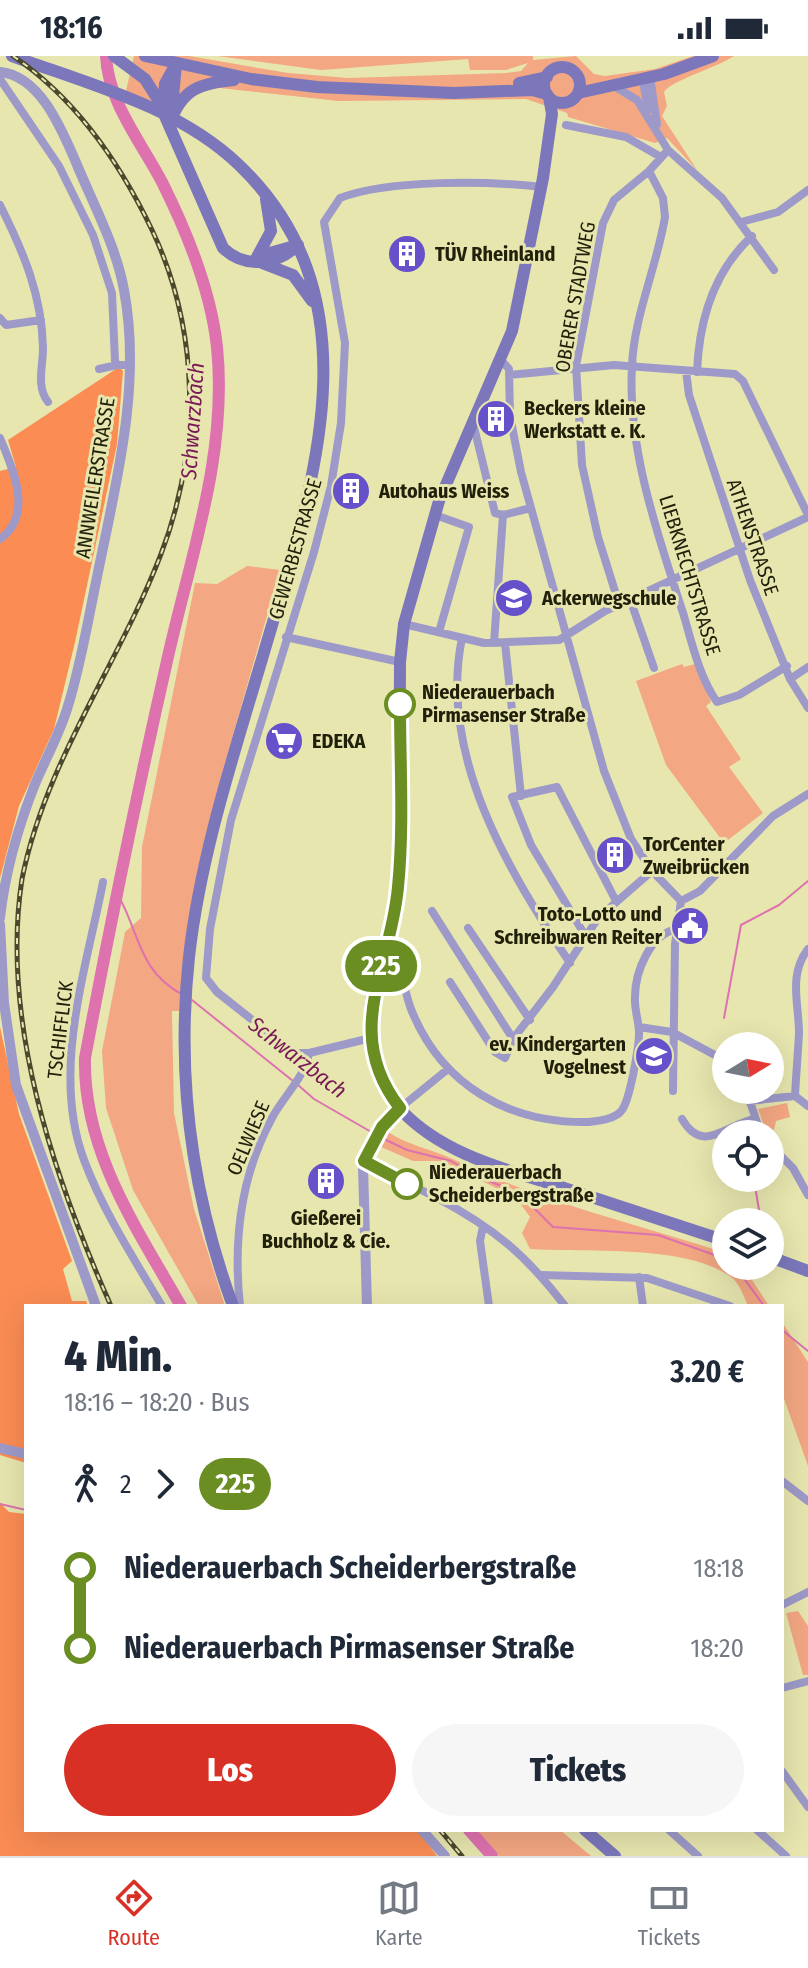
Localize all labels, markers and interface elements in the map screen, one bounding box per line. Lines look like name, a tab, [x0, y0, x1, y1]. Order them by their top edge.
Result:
text: 18:16	[40, 10, 103, 46]
street label: OBERER STADTWEG	[550, 220, 600, 374]
building icon: TÜV Rheinland	[386, 233, 428, 275]
place label: TÜV Rheinland	[435, 242, 555, 266]
water label: Schwarzbach	[175, 362, 210, 481]
street label: ANNWEILERSTRASSE	[70, 396, 120, 560]
place label: Beckers kleine Werkstatt e. K.	[524, 396, 646, 443]
building icon: Beckers kleine Werkstatt e. K.	[475, 398, 517, 440]
building icon: Autohaus Weiss	[330, 470, 372, 512]
street label: GEWERBESTRASSE	[263, 476, 327, 622]
street label: ATHENSTRASSE	[722, 476, 784, 598]
place label: Autohaus Weiss	[378, 479, 509, 503]
street label: LIEBKNECHTSTRASSE	[654, 492, 726, 658]
school or university icon: Ackerwegschule	[493, 577, 535, 619]
place label: Ackerwegschule	[541, 586, 676, 610]
place label: Niederauerbach Pirmasenser Straße	[422, 680, 586, 727]
marker: Niederauerbach Pirmasenser Straße	[385, 689, 415, 719]
supermarket icon: EDEKA	[263, 720, 305, 762]
place label: EDEKA	[312, 729, 366, 753]
place label: TorCenter Zweibrücken	[643, 832, 750, 879]
building icon: TorCenter Zweibrücken	[594, 834, 636, 876]
place label: Toto-Lotto und Schreibwaren Reiter	[494, 902, 663, 949]
public building icon: Toto-Lotto und Schreibwaren Reiter	[669, 905, 711, 947]
line badge: 225	[335, 940, 427, 992]
text: 225	[361, 949, 401, 982]
street label: TSCHIFFLICK	[42, 979, 78, 1080]
water label: Schwarzbach	[242, 1010, 352, 1104]
place label: ev. Kindergarten Vogelnest	[489, 1032, 627, 1079]
north arrow	[712, 1032, 784, 1104]
map controls	[712, 1032, 784, 1280]
school or university icon: ev. Kindergarten Vogelnest	[633, 1035, 675, 1077]
street label: OELWIESE	[222, 1097, 274, 1179]
button: locate	[712, 1120, 784, 1192]
building icon: Gießerei Buchholz & Cie.	[305, 1160, 347, 1202]
place label: Niederauerbach Scheiderbergstraße	[429, 1160, 594, 1207]
marker: Niederauerbach Scheiderbergstraße	[392, 1169, 422, 1199]
place label: Gießerei Buchholz & Cie.	[262, 1206, 391, 1253]
button: layers	[712, 1208, 784, 1280]
text: 4 Min.	[64, 1330, 172, 1383]
text: 3.20 €	[670, 1354, 744, 1390]
text: 18:16 – 18:20 · Bus	[64, 1387, 249, 1418]
icon: walk	[64, 1462, 108, 1506]
icon: forward	[143, 1462, 187, 1506]
text: 225	[215, 1467, 255, 1500]
text: 2	[120, 1469, 131, 1500]
text: Niederauerbach Scheiderbergstraße	[124, 1550, 577, 1586]
text: 18:18	[693, 1553, 744, 1584]
text: Niederauerbach Pirmasenser Straße	[124, 1630, 575, 1666]
text: 18:20	[690, 1633, 744, 1664]
button: Los	[64, 1724, 396, 1816]
button: Tickets	[412, 1724, 744, 1816]
tab: Route	[108, 1876, 160, 1951]
tab: Karte	[375, 1876, 423, 1951]
tab: Tickets	[638, 1876, 700, 1951]

